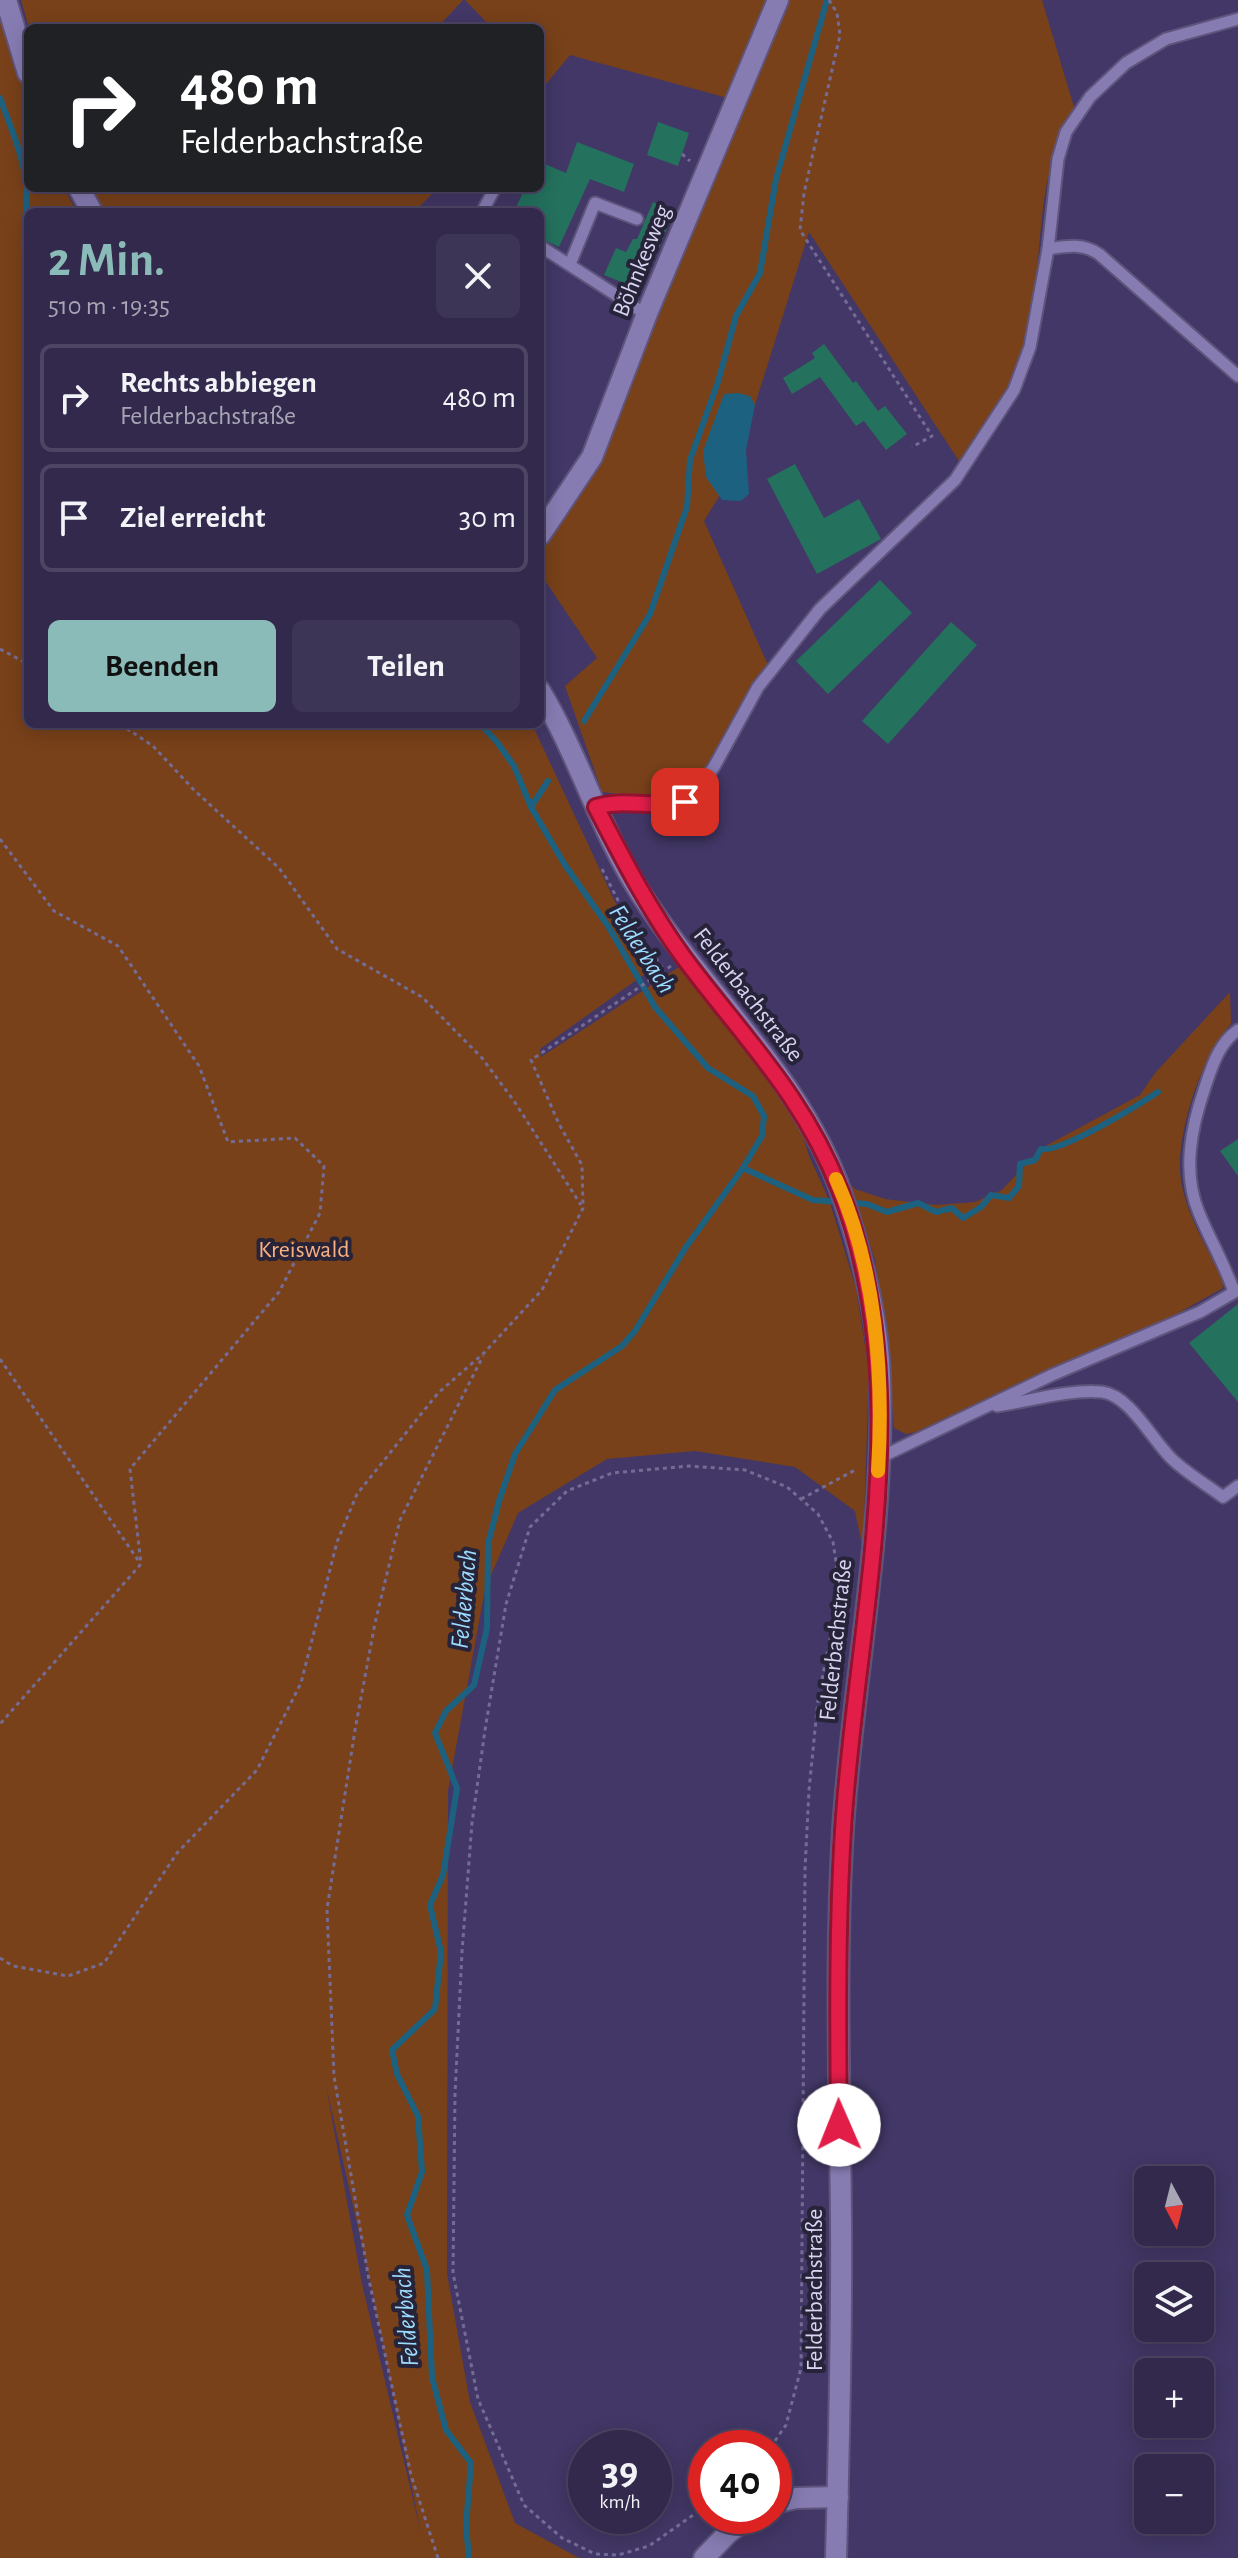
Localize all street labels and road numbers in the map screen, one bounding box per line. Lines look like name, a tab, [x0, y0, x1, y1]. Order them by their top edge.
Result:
street label: Böhnkesweg	[609, 202, 675, 320]
street label: Felderbachstraße	[689, 924, 807, 1066]
street label: Felderbachstraße	[816, 1558, 856, 1722]
street label: Felderbachstraße	[803, 2209, 827, 2371]

